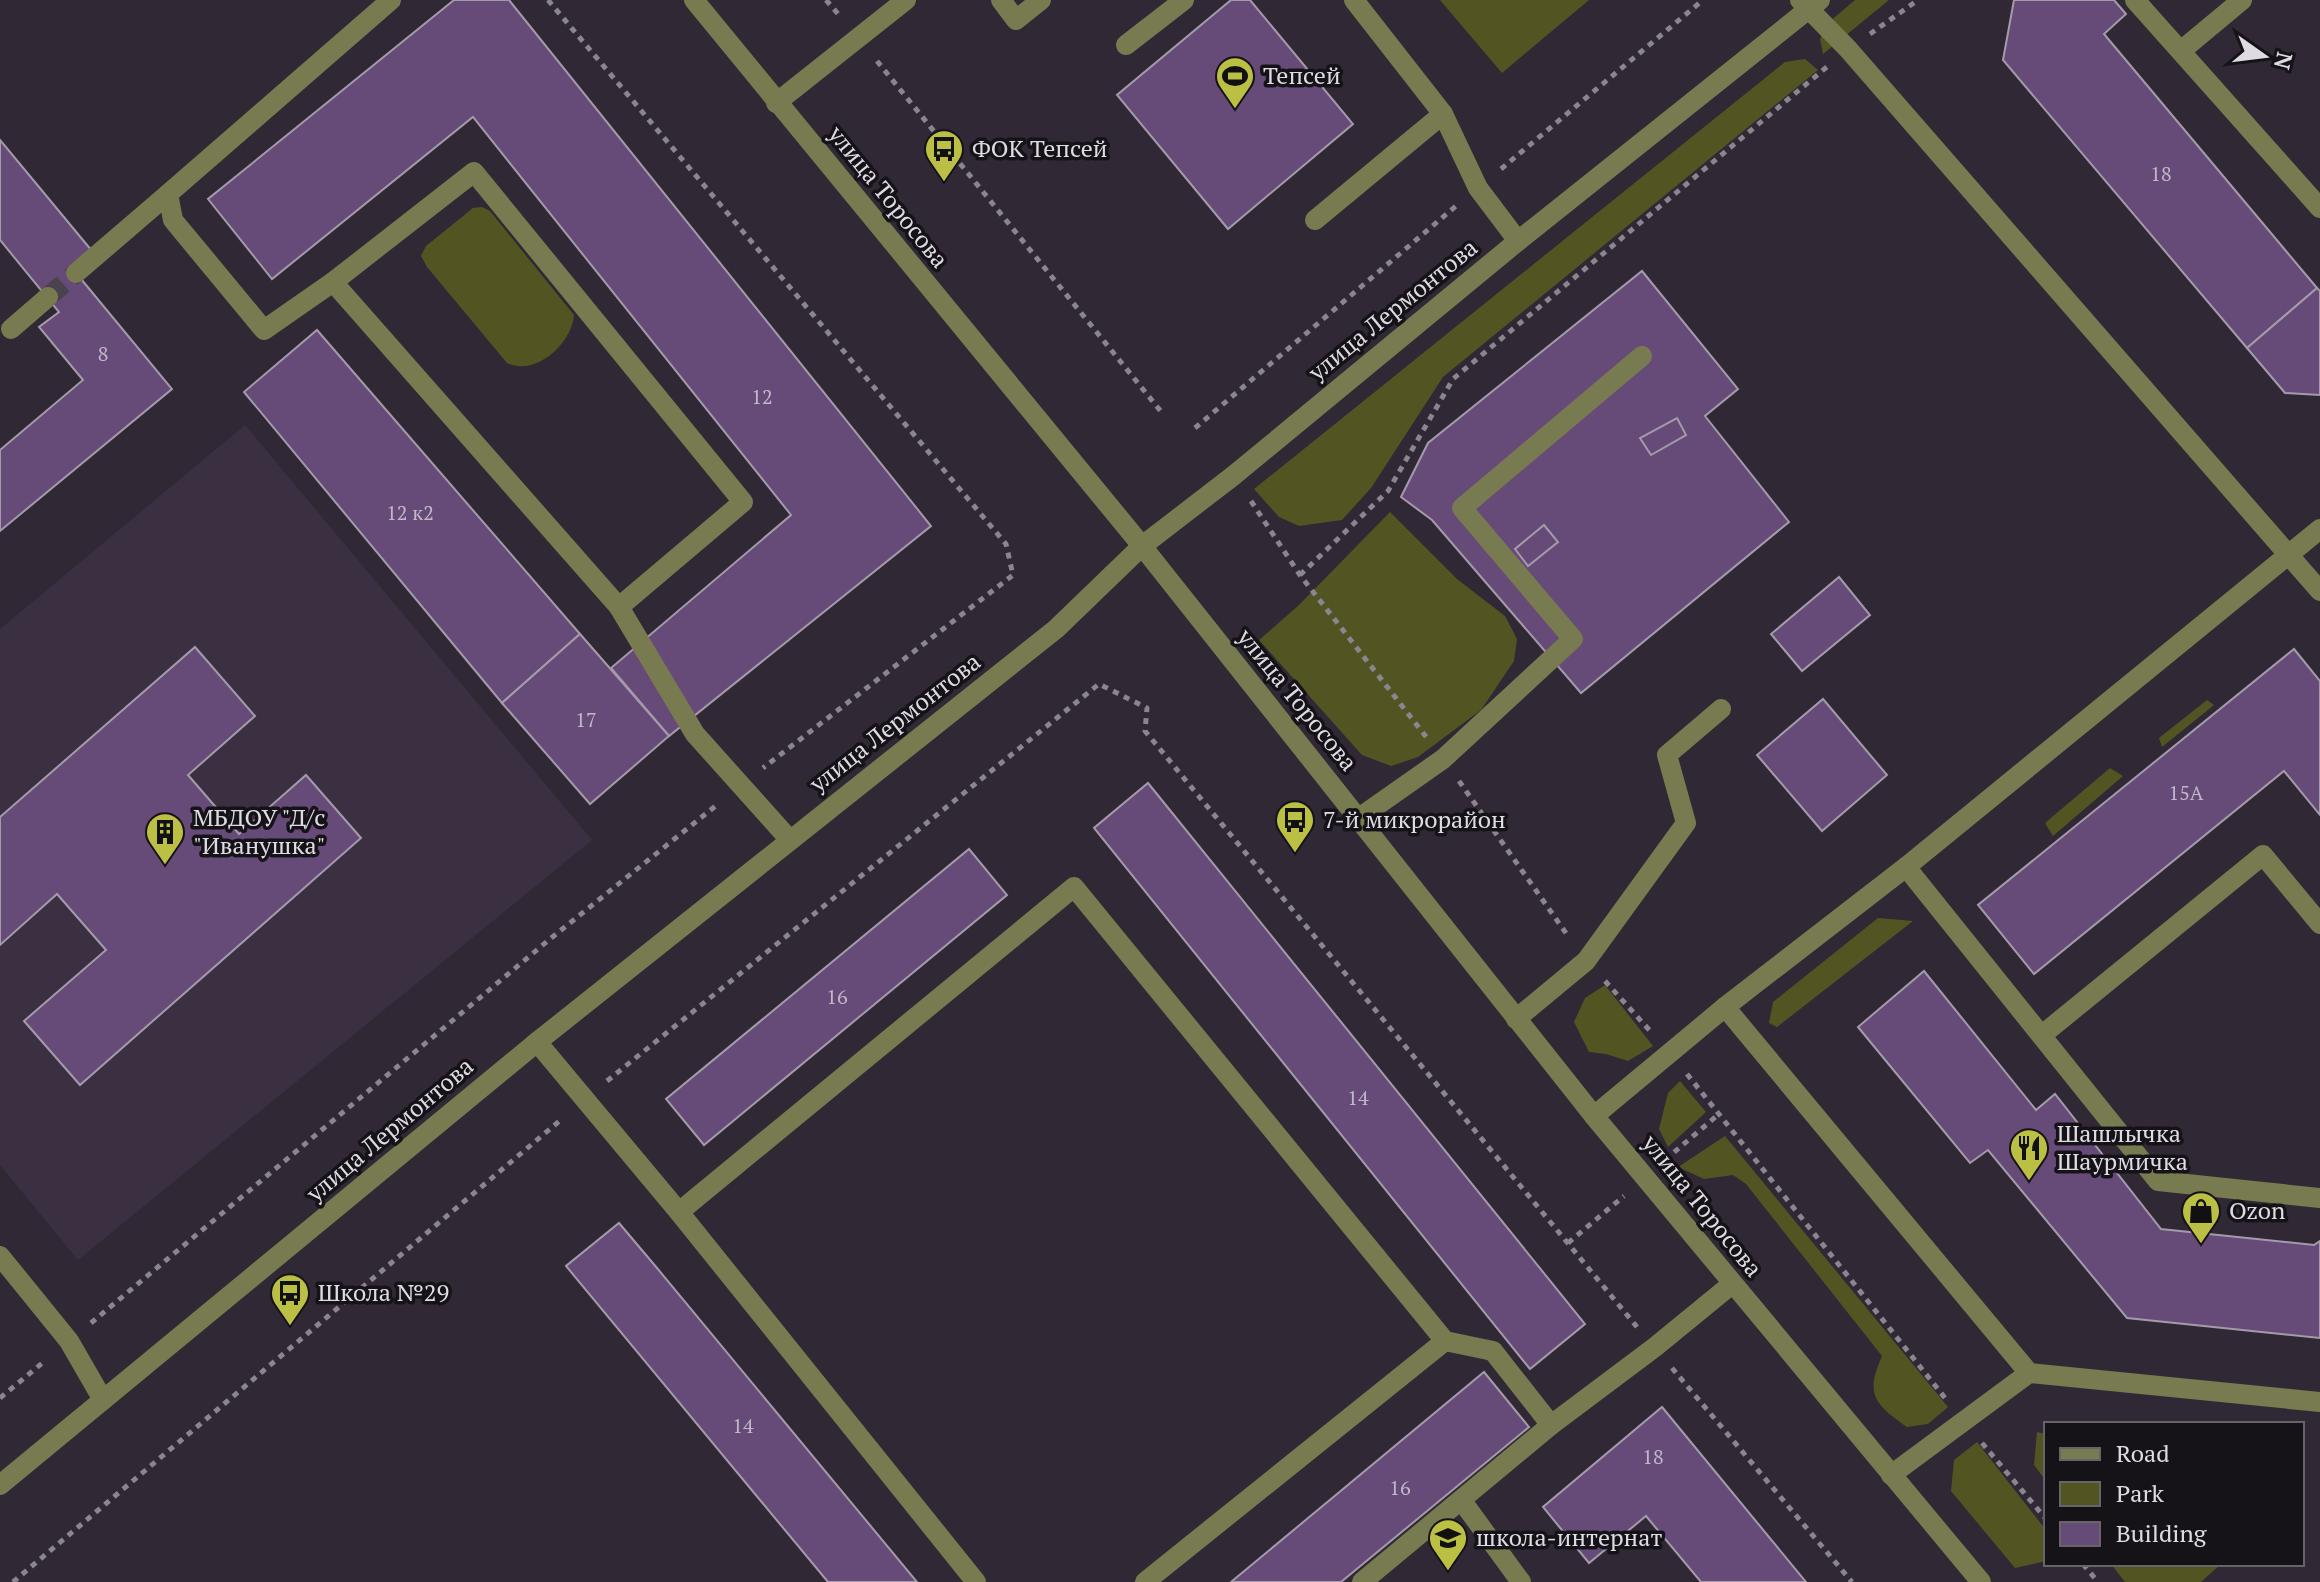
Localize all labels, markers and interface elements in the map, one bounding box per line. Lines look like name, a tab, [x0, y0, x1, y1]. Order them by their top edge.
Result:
north arrow	[2224, 16, 2304, 96]
text: N	[2268, 49, 2300, 73]
sports icon: Тепсей	[1214, 55, 1256, 110]
place label: Тепсей	[1263, 59, 1341, 91]
street label: улица Торосова	[821, 118, 956, 274]
bus stop icon: ФОК Тепсей	[923, 128, 965, 183]
place label: ФОК Тепсей	[972, 132, 1108, 164]
house number: 18	[2150, 160, 2172, 187]
street label: улица Лермонтова	[1300, 231, 1484, 388]
house number: 8	[98, 340, 108, 367]
house number: 12	[751, 383, 773, 410]
house number: 12 к2	[386, 499, 434, 526]
street label: улица Торосова	[1230, 621, 1365, 777]
street label: улица Лермонтова	[801, 645, 987, 800]
house number: 17	[575, 706, 597, 733]
house number: 15А	[2169, 779, 2204, 806]
bus stop icon: 7-й микрорайон	[1274, 799, 1316, 854]
place label: МБДОУ "Д/с "Иванушка"	[193, 801, 326, 861]
place label: 7-й микрорайон	[1323, 803, 1506, 835]
building icon: МБДОУ "Д/с "Иванушка"	[144, 811, 186, 866]
house number: 16	[826, 983, 848, 1010]
street label: улица Лермонтова	[298, 1050, 480, 1209]
house number: 14	[1347, 1084, 1369, 1111]
place label: Шашлычка Шаурмичка	[2057, 1117, 2188, 1177]
street label: улица Торосова	[1635, 1127, 1770, 1283]
restaurant icon: Шашлычка Шаурмичка	[2008, 1127, 2050, 1182]
shop icon: Ozon	[2180, 1190, 2222, 1245]
place label: Ozon	[2229, 1194, 2285, 1226]
bus stop icon: Школа №29	[269, 1272, 311, 1327]
place label: Школа №29	[318, 1276, 449, 1308]
house number: 14	[732, 1412, 754, 1439]
legend	[2044, 1422, 2304, 1566]
text: Road	[2116, 1437, 2170, 1469]
house number: 18	[1642, 1443, 1664, 1470]
house number: 16	[1389, 1474, 1411, 1501]
text: Park	[2116, 1477, 2165, 1509]
school or university icon: школа-интернат	[1427, 1517, 1469, 1572]
text: Building	[2116, 1517, 2207, 1549]
place label: школа-интернат	[1476, 1521, 1662, 1553]

